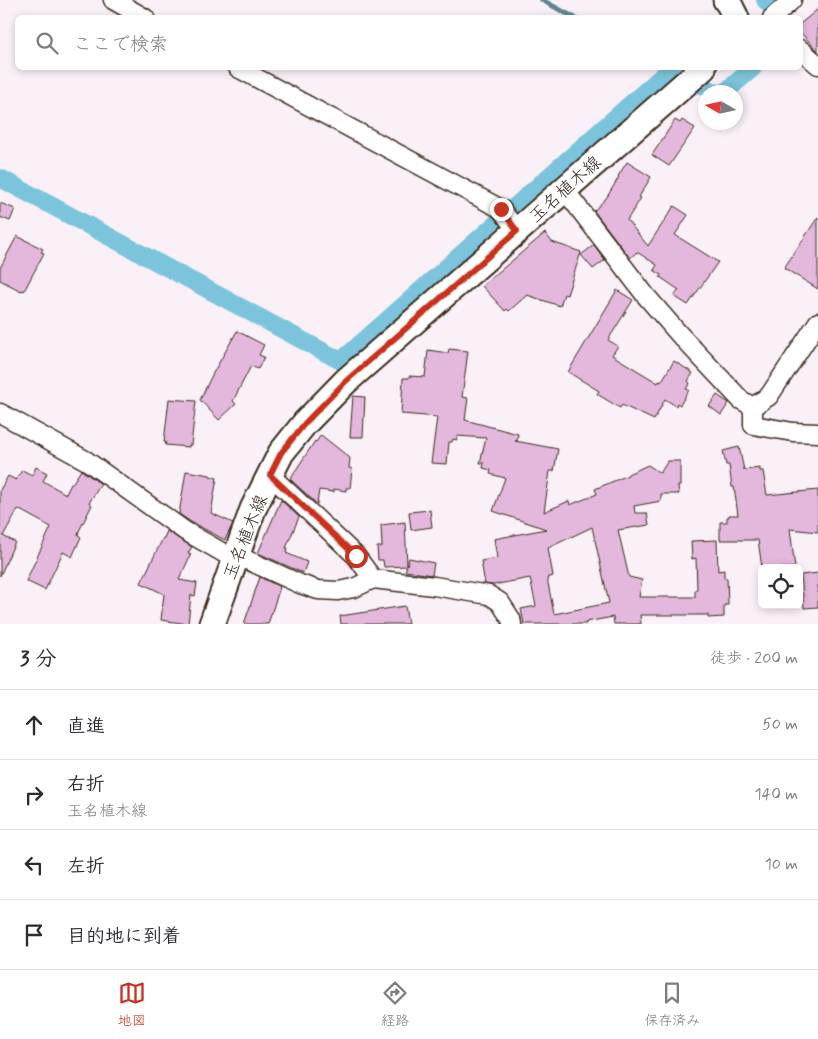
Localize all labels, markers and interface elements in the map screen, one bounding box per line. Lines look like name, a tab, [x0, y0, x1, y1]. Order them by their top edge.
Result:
search box	[15, 15, 803, 70]
icon: search	[33, 29, 61, 57]
text: ここで検索	[73, 32, 168, 57]
north arrow	[698, 85, 743, 130]
street label: 玉名植木線	[524, 151, 607, 229]
route end	[490, 198, 513, 221]
street label: 玉名植木線	[218, 491, 274, 584]
route start	[345, 545, 368, 568]
map controls	[758, 564, 803, 609]
button: locate	[758, 564, 803, 609]
text: 3 分	[20, 645, 56, 673]
text: 徒歩 · 200 m	[710, 648, 798, 669]
icon: ahead	[20, 711, 48, 739]
text: 直進	[67, 714, 105, 739]
text: 50 m	[762, 714, 798, 735]
text: 右折	[67, 772, 105, 797]
icon: right	[20, 781, 48, 809]
text: 140 m	[754, 784, 798, 805]
text: 玉名植木線	[67, 801, 147, 822]
icon: left	[20, 851, 48, 879]
text: 左折	[67, 854, 105, 879]
text: 10 m	[765, 854, 798, 875]
icon: arrive	[20, 921, 48, 949]
text: 目的地に到着	[67, 924, 181, 949]
tab: 地図	[118, 979, 146, 1030]
tab: 経路	[381, 979, 409, 1030]
tab: 保存済み	[644, 979, 700, 1030]

